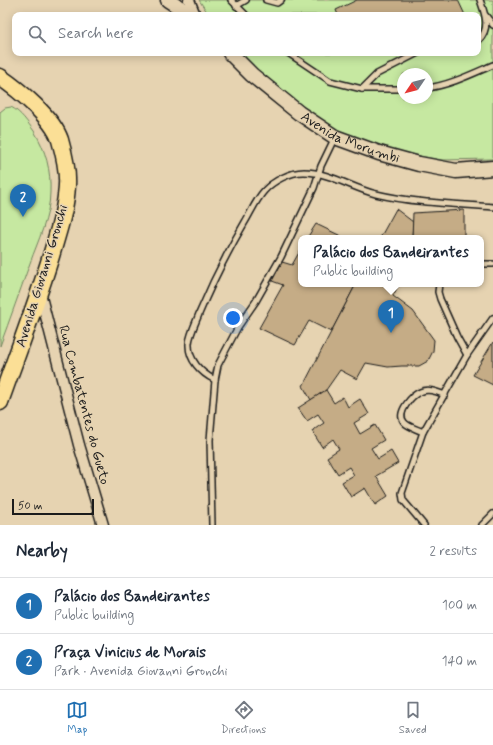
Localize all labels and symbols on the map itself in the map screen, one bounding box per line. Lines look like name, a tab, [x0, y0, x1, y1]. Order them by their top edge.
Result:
north arrow	[397, 68, 433, 104]
street label: Avenida Morumbi	[297, 108, 402, 167]
pin: 2	[10, 184, 36, 217]
street label: Avenida Giovanni Gronchi	[12, 203, 72, 349]
pin: 1	[378, 300, 404, 333]
your location	[223, 308, 243, 328]
street label: Rua Combatentes do Gueto	[54, 323, 114, 487]
scale bar	[12, 497, 94, 516]

